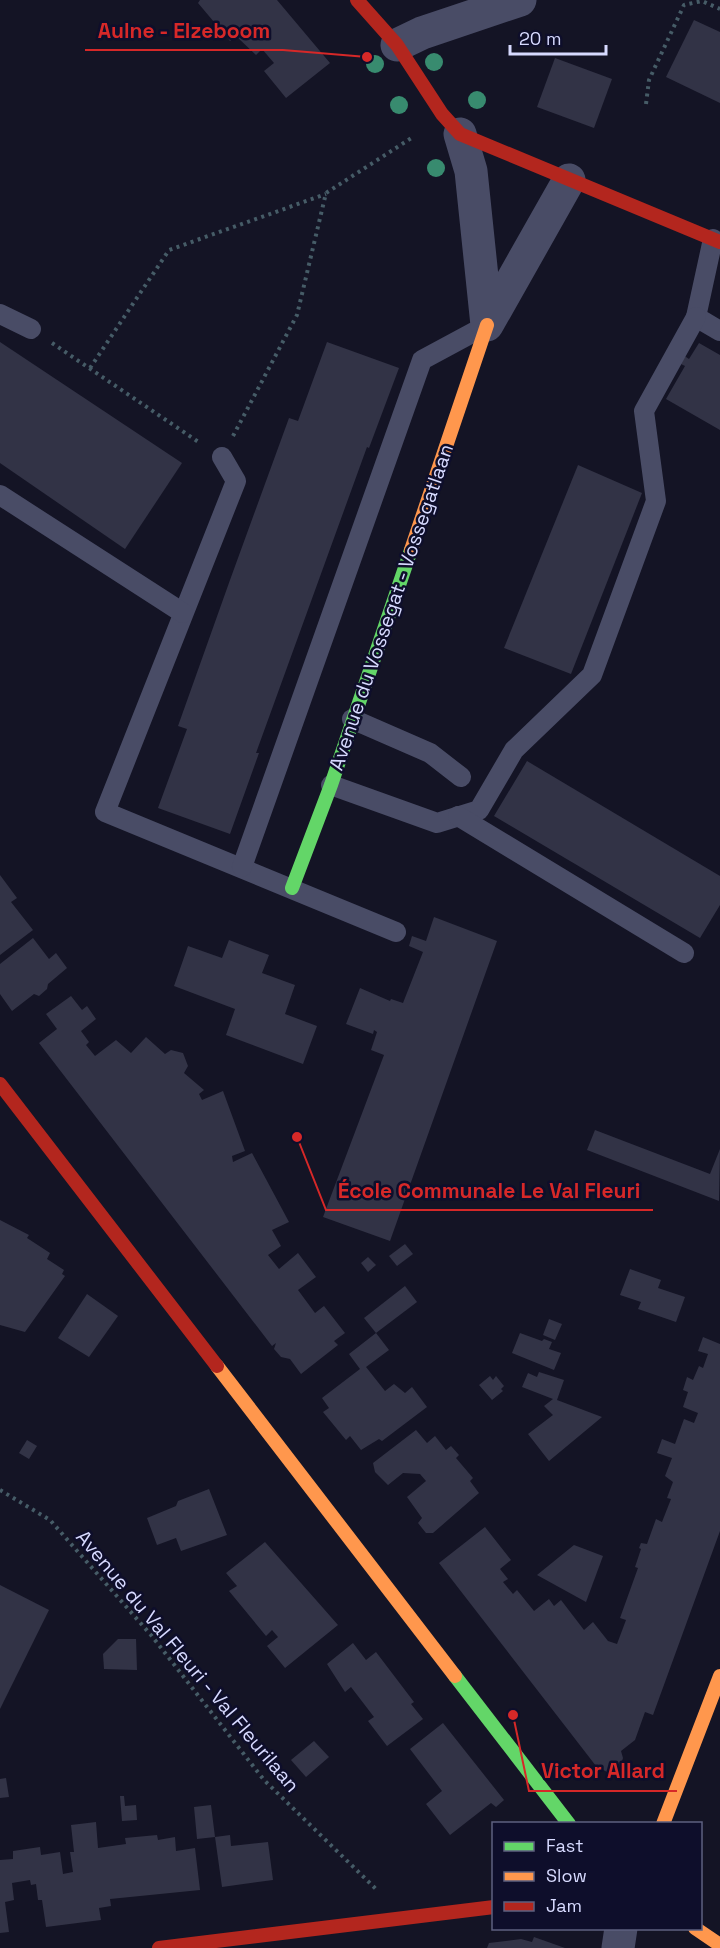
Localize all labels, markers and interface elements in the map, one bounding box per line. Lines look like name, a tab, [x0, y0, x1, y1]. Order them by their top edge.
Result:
callout: Aulne - Elzeboom	[85, 11, 283, 50]
text: Aulne - Elzeboom	[98, 17, 270, 44]
scale bar	[510, 18, 606, 56]
text: 20 m	[519, 27, 562, 50]
street label: Avenue du Vossegat - Vossegatlaan	[323, 440, 459, 774]
callout: École Communale Le Val Fleuri	[326, 1171, 653, 1210]
text: École Communale Le Val Fleuri	[338, 1177, 640, 1204]
street label: Avenue du Val Fleuri - Val Fleurilaan	[70, 1524, 306, 1798]
callout: Victor Allard	[529, 1752, 677, 1791]
text: Victor Allard	[541, 1757, 665, 1784]
legend	[492, 1822, 702, 1930]
text: Fast	[546, 1834, 583, 1857]
text: Slow	[546, 1864, 587, 1887]
text: Jam	[546, 1894, 582, 1917]

